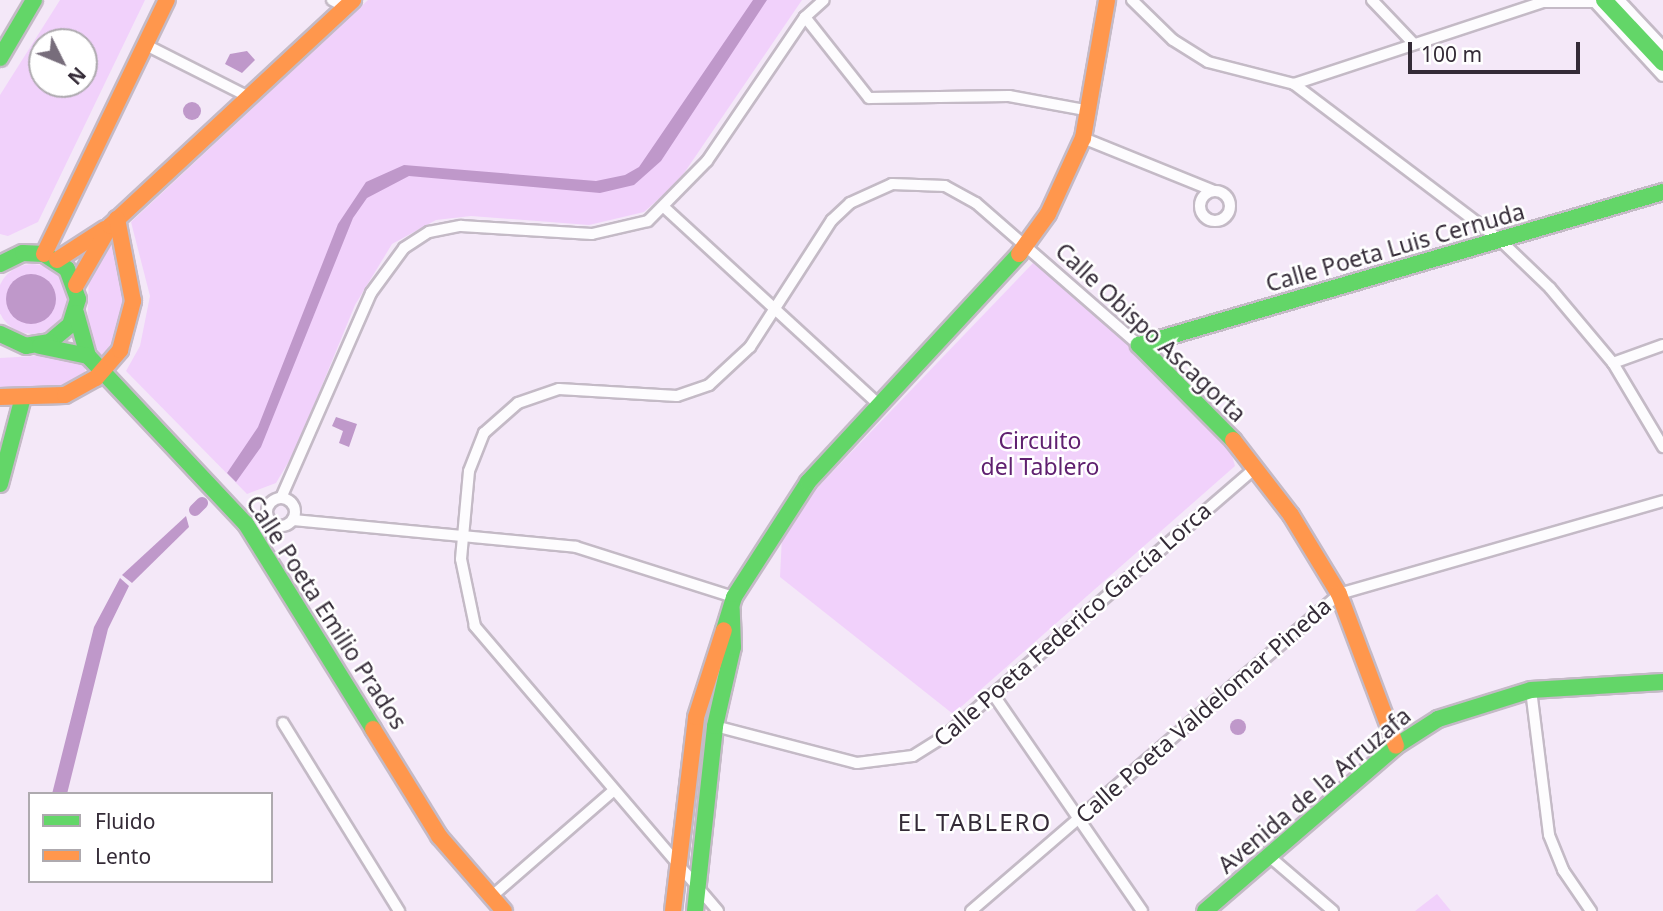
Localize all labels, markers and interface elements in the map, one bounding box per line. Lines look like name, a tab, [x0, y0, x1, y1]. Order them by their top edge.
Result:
north arrow	[28, 28, 98, 98]
scale bar	[1411, 28, 1582, 72]
text: 100 m	[1421, 40, 1482, 68]
text: N	[62, 61, 92, 90]
street label: Calle Poeta Luis Cernuda	[1262, 197, 1528, 297]
street label: Calle Obispo Ascagorta	[1050, 237, 1252, 427]
park label: Circuito del Tablero	[981, 426, 1099, 480]
street label: Calle Poeta Emilio Prados	[241, 490, 413, 734]
street label: Calle Poeta Federico García Lorca	[928, 496, 1216, 752]
street label: Calle Poeta Valdelomar Pineda	[1070, 592, 1336, 828]
street label: Avenida de la Arruzafa	[1212, 701, 1416, 879]
legend	[28, 792, 273, 883]
text: Fluido	[95, 807, 155, 835]
district label: EL TABLERO	[899, 808, 1051, 836]
text: Lento	[95, 842, 151, 870]

